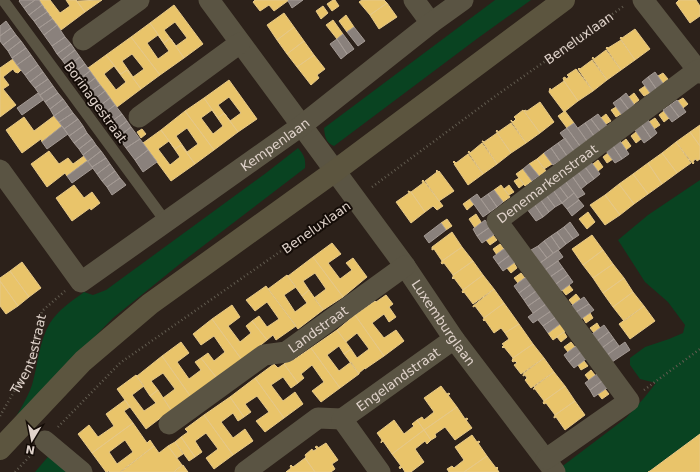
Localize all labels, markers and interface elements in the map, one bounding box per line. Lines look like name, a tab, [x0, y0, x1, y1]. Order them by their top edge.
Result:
street label: Beneluxlaan	[542, 9, 616, 67]
street label: Borinagestraat	[61, 59, 130, 146]
street label: Kempenlaan	[238, 115, 313, 174]
street label: Denemarkenstraat	[494, 141, 601, 226]
street label: Beneluxlaan	[279, 198, 354, 257]
street label: Luxemburglaan	[408, 277, 478, 369]
street label: Landstraat	[285, 303, 351, 356]
street label: Twentestraat	[7, 313, 49, 398]
street label: Engelandstraat	[354, 345, 443, 414]
north arrow	[12, 420, 52, 460]
text: N	[25, 442, 36, 457]

